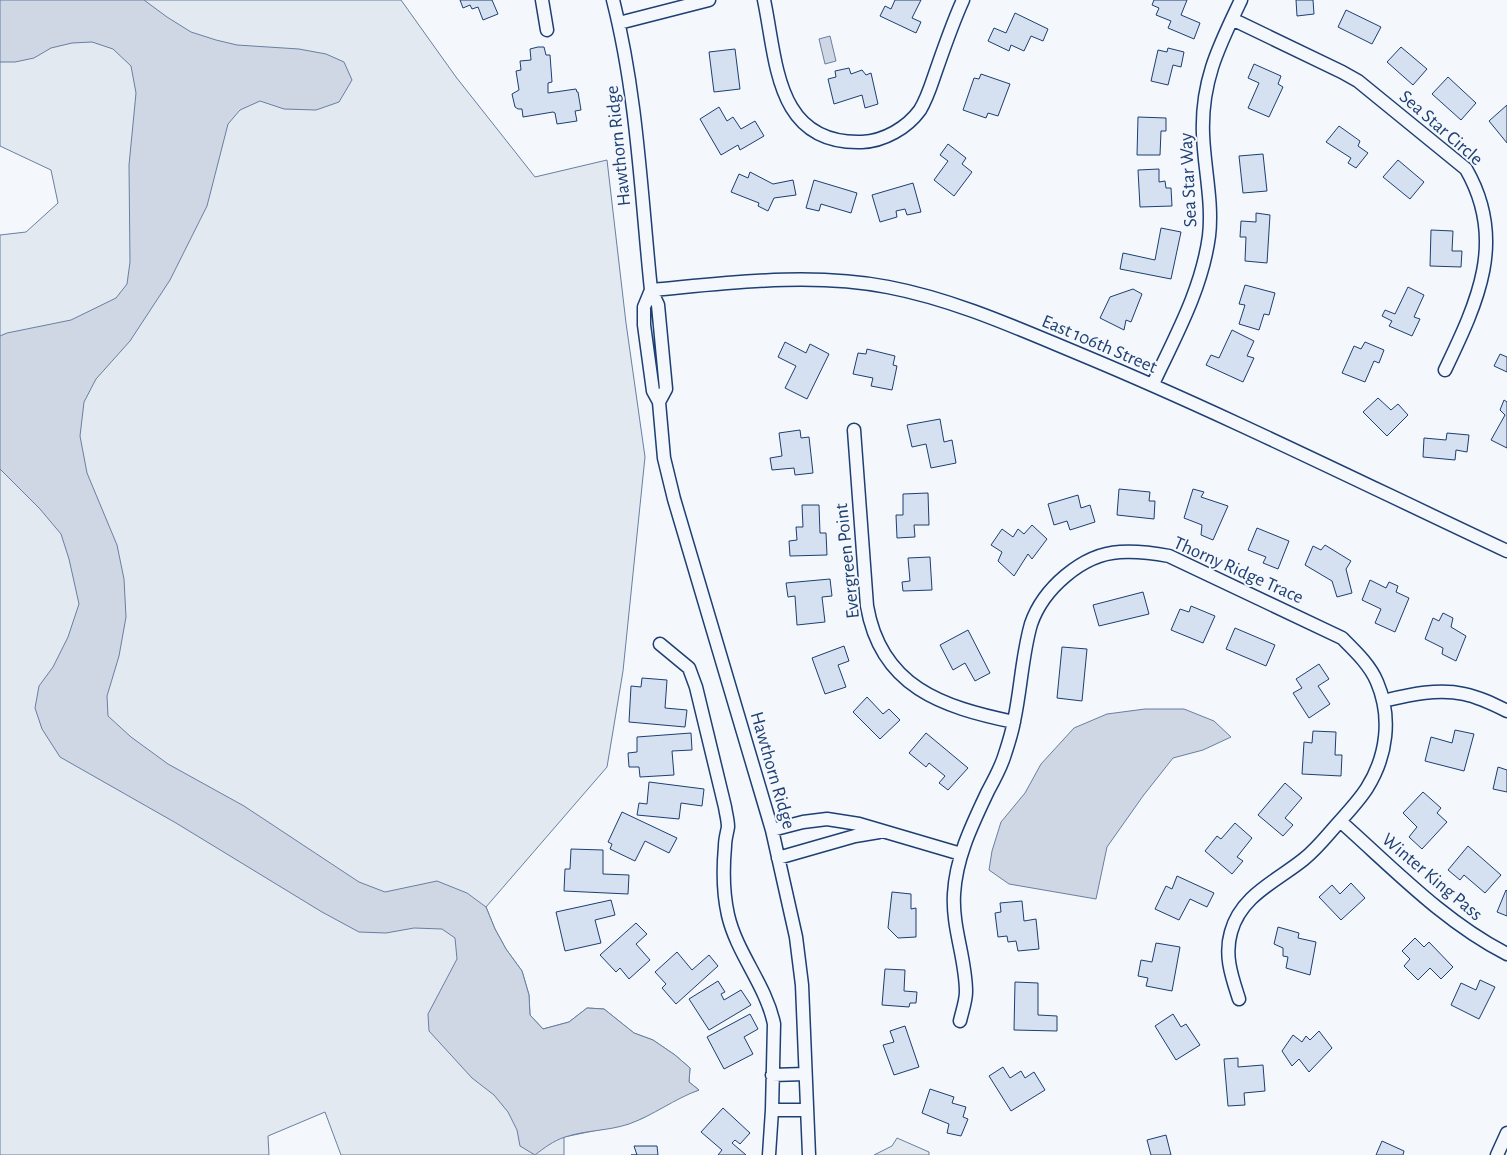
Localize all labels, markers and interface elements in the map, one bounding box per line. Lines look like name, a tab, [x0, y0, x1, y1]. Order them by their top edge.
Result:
street label: Hawthorn Ridge	[603, 85, 634, 207]
street label: Sea Star Circle	[1396, 87, 1486, 169]
street label: Sea Star Way	[1177, 132, 1200, 228]
street label: East 106th Street	[1039, 312, 1160, 377]
street label: Evergreen Point	[832, 502, 863, 619]
street label: Thorny Ridge Trace	[1171, 533, 1306, 608]
street label: Hawthorn Ridge	[747, 710, 798, 831]
street label: Winter King Pass	[1378, 830, 1486, 924]

